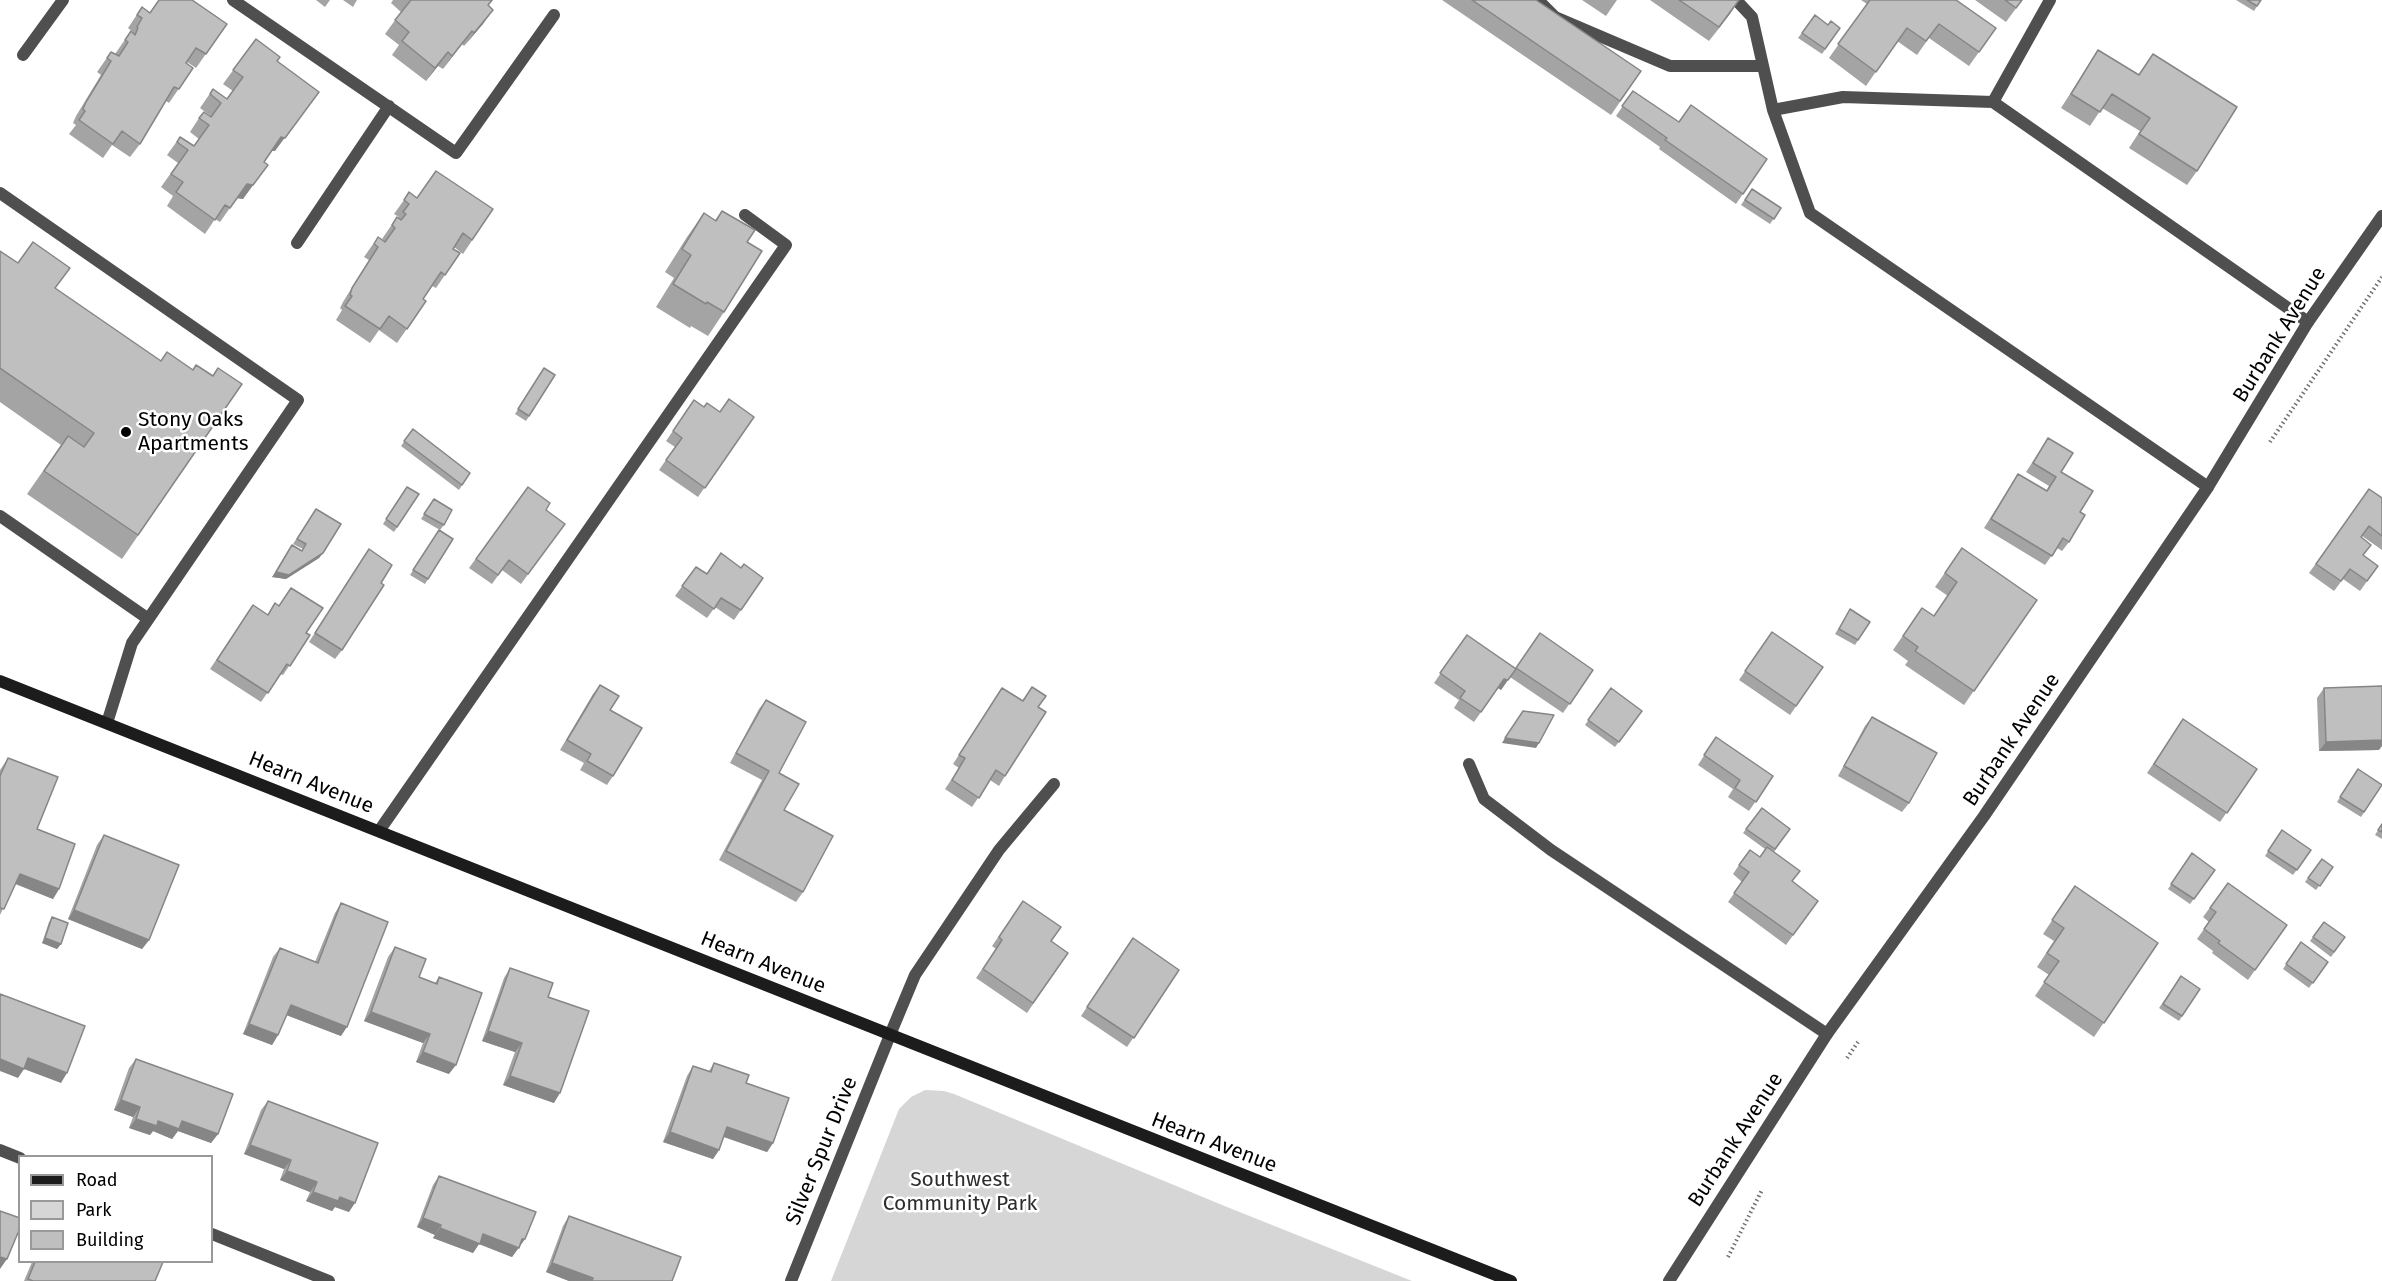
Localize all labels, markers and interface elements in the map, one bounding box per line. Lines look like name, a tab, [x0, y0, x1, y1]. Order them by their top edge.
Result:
street label: Burbank Avenue	[2228, 263, 2332, 407]
place label: Stony Oaks Apartments	[138, 407, 249, 457]
marker: Stony Oaks Apartments	[119, 425, 133, 439]
street label: Burbank Avenue	[1958, 669, 2066, 811]
street label: Hearn Avenue	[245, 746, 377, 820]
street label: Hearn Avenue	[697, 926, 829, 1000]
street label: Burbank Avenue	[1683, 1068, 1789, 1212]
street label: Silver Spur Drive	[781, 1073, 863, 1229]
street label: Hearn Avenue	[1148, 1107, 1280, 1179]
legend	[18, 1155, 213, 1263]
park label: Southwest Community Park	[883, 1167, 1037, 1217]
text: Road	[76, 1169, 118, 1191]
text: Park	[76, 1199, 111, 1221]
text: Building	[76, 1229, 143, 1251]

